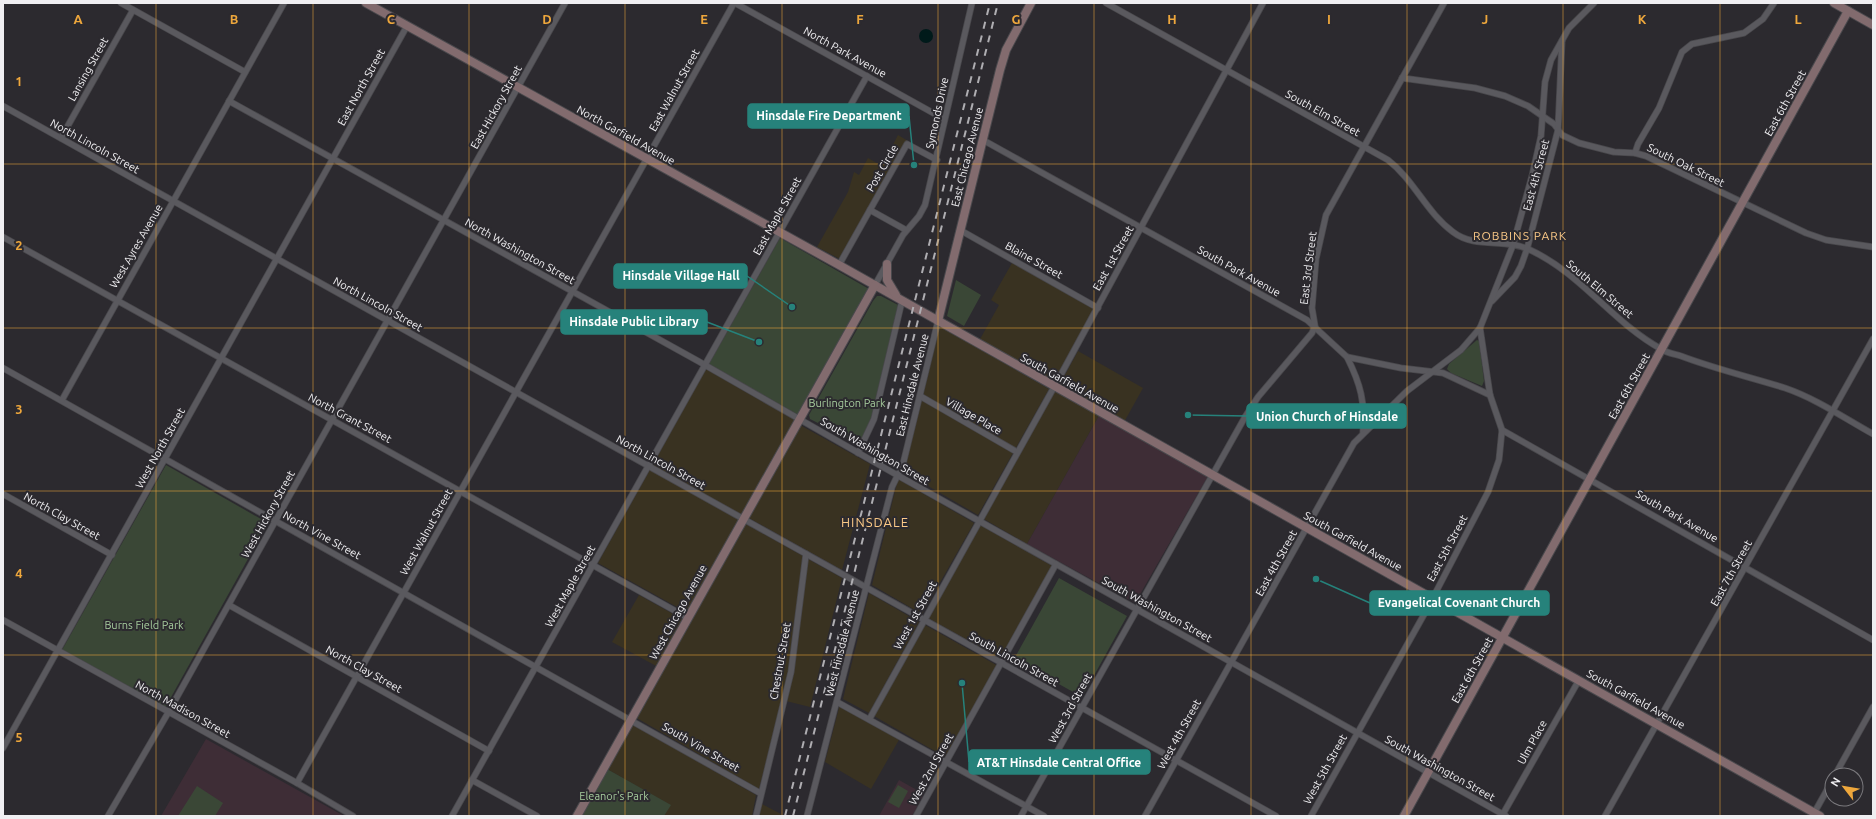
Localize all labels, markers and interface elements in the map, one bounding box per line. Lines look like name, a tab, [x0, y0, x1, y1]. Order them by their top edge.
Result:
text: A	[73, 12, 83, 26]
text: B	[230, 12, 239, 26]
text: C	[387, 12, 396, 26]
text: D	[542, 12, 552, 26]
text: E	[700, 12, 708, 26]
text: F	[856, 12, 864, 26]
text: G	[1012, 12, 1021, 26]
text: H	[1167, 12, 1177, 26]
text: I	[1327, 12, 1331, 26]
text: J	[1482, 12, 1488, 26]
text: K	[1638, 12, 1647, 26]
text: L	[1794, 12, 1802, 26]
street label: North Park Avenue	[801, 24, 889, 80]
street label: Lansing Street	[66, 35, 111, 103]
street label: East North Street	[335, 46, 387, 127]
street label: East Walnut Street	[646, 46, 702, 133]
street label: East Hickory Street	[468, 63, 524, 151]
street label: East 6th Street	[1762, 67, 1808, 138]
text: 1	[15, 74, 23, 88]
street label: Symonds Drive	[924, 76, 950, 150]
street label: South Elm Street	[1284, 88, 1363, 139]
street label: North Garfield Avenue	[575, 103, 677, 167]
callout: Hinsdale Fire Department	[748, 104, 909, 128]
street label: East Chicago Avenue	[949, 106, 985, 208]
text: Hinsdale Fire Department	[756, 109, 902, 122]
street label: North Lincoln Street	[48, 117, 142, 176]
street label: East 4th Street	[1521, 137, 1551, 212]
street label: South Oak Street	[1645, 141, 1727, 189]
street label: Post Circle	[864, 142, 900, 194]
street label: East Maple Street	[751, 174, 804, 257]
street label: West Ayres Avenue	[107, 202, 165, 290]
street label: North Washington Street	[463, 216, 578, 287]
street label: East 1st Street	[1090, 223, 1136, 292]
district label: ROBBINS PARK	[1473, 229, 1567, 242]
street label: East 3rd Street	[1298, 230, 1319, 305]
text: 2	[15, 238, 23, 252]
street label: Blaine Street	[1003, 239, 1065, 281]
street label: South Park Avenue	[1195, 243, 1283, 299]
street label: South Elm Street	[1564, 258, 1636, 321]
callout: Hinsdale Village Hall	[614, 264, 747, 288]
text: Hinsdale Village Hall	[622, 269, 740, 282]
street label: North Lincoln Street	[331, 275, 425, 334]
callout: Hinsdale Public Library	[561, 310, 707, 334]
text: Hinsdale Public Library	[569, 315, 699, 328]
street label: East Hinsdale Avenue	[893, 332, 931, 438]
street label: East 6th Street	[1606, 350, 1652, 421]
street label: South Garfield Avenue	[1019, 351, 1121, 415]
street label: North Grant Street	[306, 391, 394, 445]
street label: Village Place	[944, 395, 1004, 437]
park label: Burlington Park	[809, 397, 886, 409]
text: 3	[15, 402, 23, 416]
callout: Union Church of Hinsdale	[1247, 404, 1406, 428]
street label: West North Street	[133, 405, 187, 490]
text: Union Church of Hinsdale	[1256, 410, 1398, 423]
street label: South Washington Street	[818, 415, 932, 487]
street label: North Lincoln Street	[614, 433, 708, 492]
street label: West Hickory Street	[239, 468, 297, 560]
street label: West Walnut Street	[397, 486, 455, 577]
street label: South Park Avenue	[1634, 488, 1720, 544]
street label: North Clay Street	[22, 490, 103, 542]
street label: North Vine Street	[281, 509, 364, 562]
street label: South Garfield Avenue	[1302, 509, 1404, 573]
street label: East 5th Street	[1424, 512, 1470, 583]
district label: HINSDALE	[841, 515, 909, 529]
street label: East 4th Street	[1253, 527, 1299, 598]
street label: East 7th Street	[1708, 537, 1754, 608]
street label: West Maple Street	[543, 542, 598, 629]
street label: West Chicago Avenue	[647, 563, 709, 661]
text: 4	[15, 566, 23, 580]
street label: South Washington Street	[1100, 574, 1215, 645]
street label: West 1st Street	[891, 578, 939, 651]
street label: West Hinsdale Avenue	[823, 588, 861, 698]
callout: Evangelical Covenant Church	[1370, 591, 1549, 615]
text: Evangelical Covenant Church	[1378, 596, 1540, 609]
park label: Burns Field Park	[104, 619, 184, 631]
street label: Chestnut Street	[767, 621, 793, 701]
street label: South Lincoln Street	[967, 629, 1061, 689]
street label: East 6th Street	[1449, 634, 1495, 705]
street label: North Clay Street	[324, 643, 405, 695]
street label: South Garfield Avenue	[1585, 667, 1687, 731]
street label: West 3rd Street	[1046, 671, 1094, 745]
street label: North Madison Street	[133, 678, 233, 740]
street label: West 4th Street	[1155, 697, 1203, 771]
street label: Ulm Place	[1515, 718, 1549, 766]
street label: South Vine Street	[660, 720, 742, 774]
text: 5	[15, 730, 23, 744]
street label: West 2nd Street	[906, 731, 956, 807]
street label: West 5th Street	[1301, 732, 1349, 806]
street label: South Washington Street	[1383, 733, 1498, 804]
callout: AT&T Hinsdale Central Office	[969, 750, 1150, 774]
text: AT&T Hinsdale Central Office	[977, 756, 1141, 769]
north arrow	[1824, 767, 1864, 807]
text: N	[1828, 775, 1843, 788]
park label: Eleanor's Park	[579, 790, 649, 802]

